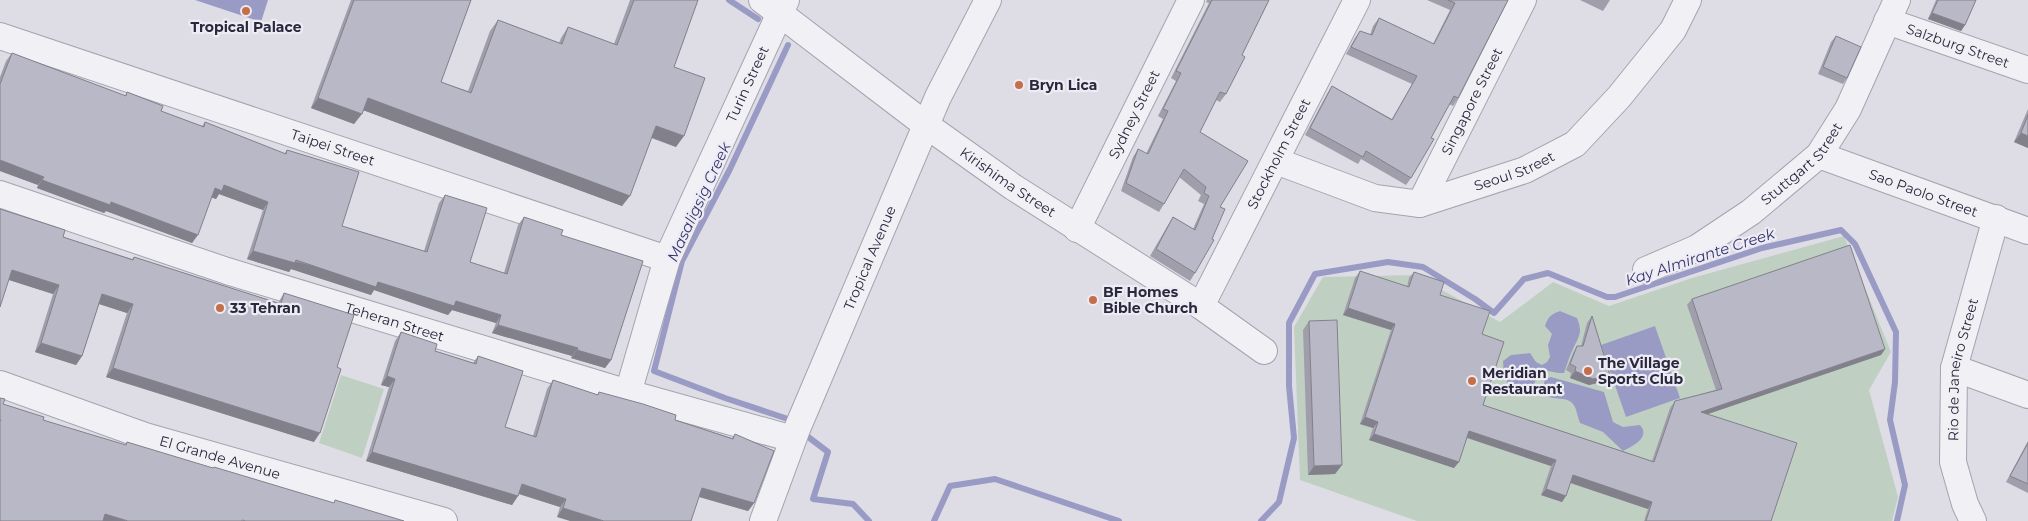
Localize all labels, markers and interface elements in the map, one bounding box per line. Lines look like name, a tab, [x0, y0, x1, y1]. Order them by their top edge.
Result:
marker: Tropical Palace	[240, 5, 252, 17]
place label: Tropical Palace	[190, 18, 302, 36]
street label: Salzburg Street	[1904, 19, 2012, 72]
street label: Turin Street	[722, 43, 773, 125]
street label: Singapore Street	[1437, 44, 1507, 158]
street label: Sydney Street	[1104, 67, 1164, 162]
place label: Bryn Lica	[1029, 76, 1097, 94]
marker: Bryn Lica	[1013, 79, 1025, 91]
street label: Stockholm Street	[1243, 95, 1315, 212]
street label: Stuttgart Street	[1757, 119, 1846, 209]
street label: Taipei Street	[289, 125, 378, 170]
water label: Masaligsig Creek	[663, 138, 735, 265]
street label: Kirishima Street	[956, 143, 1060, 221]
street label: Seoul Street	[1472, 147, 1558, 195]
street label: Sao Paolo Street	[1866, 165, 1981, 221]
street label: Tropical Avenue	[840, 203, 900, 313]
water label: Kay Almirante Creek	[1623, 223, 1778, 290]
place label: BF Homes Bible Church	[1103, 283, 1198, 317]
marker: BF Homes Bible Church	[1087, 294, 1099, 306]
street label: Rio de Janeiro Street	[1944, 296, 1982, 441]
street label: Teheran Street	[343, 298, 447, 346]
place label: 33 Tehran	[229, 299, 301, 317]
marker: 33 Tehran	[214, 302, 226, 314]
place label: The Village Sports Club	[1598, 354, 1683, 388]
place label: Meridian Restaurant	[1482, 364, 1563, 398]
marker: The Village Sports Club	[1582, 365, 1594, 377]
marker: Meridian Restaurant	[1466, 375, 1478, 387]
street label: El Grande Avenue	[157, 432, 283, 483]

